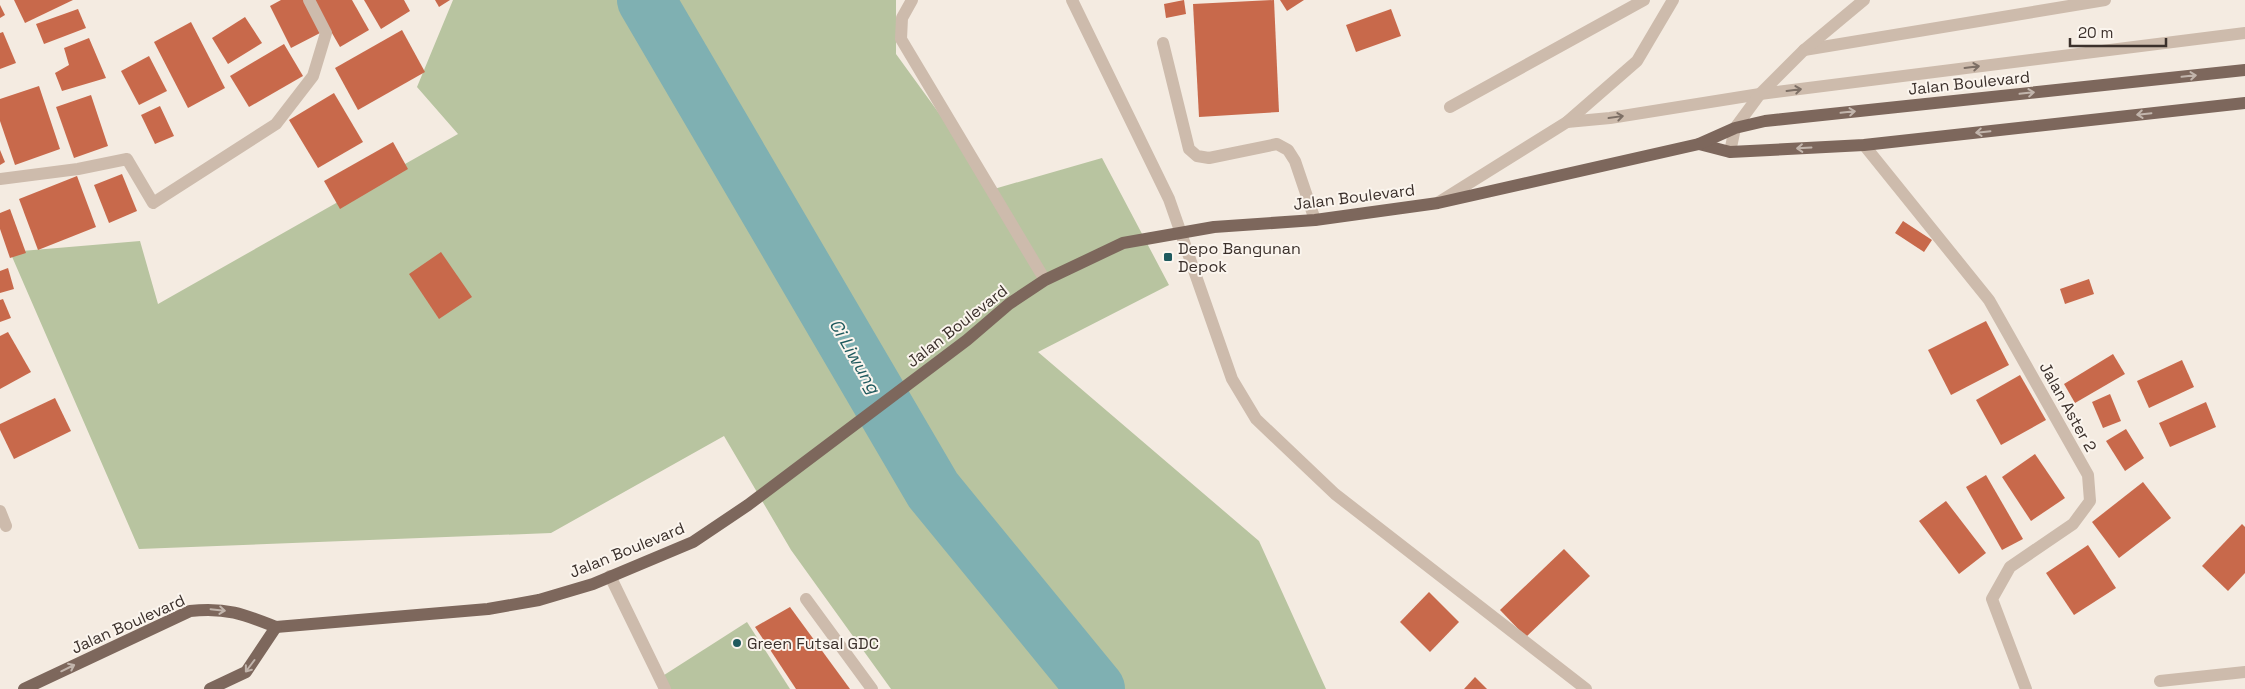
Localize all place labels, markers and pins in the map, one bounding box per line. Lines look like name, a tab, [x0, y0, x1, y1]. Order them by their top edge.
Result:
place label: Depo Bangunan Depok	[1178, 238, 1301, 277]
marker: Depo Bangunan Depok	[1162, 251, 1174, 263]
place label: Green Futsal GDC	[747, 633, 879, 654]
marker: Green Futsal GDC	[731, 637, 743, 649]

